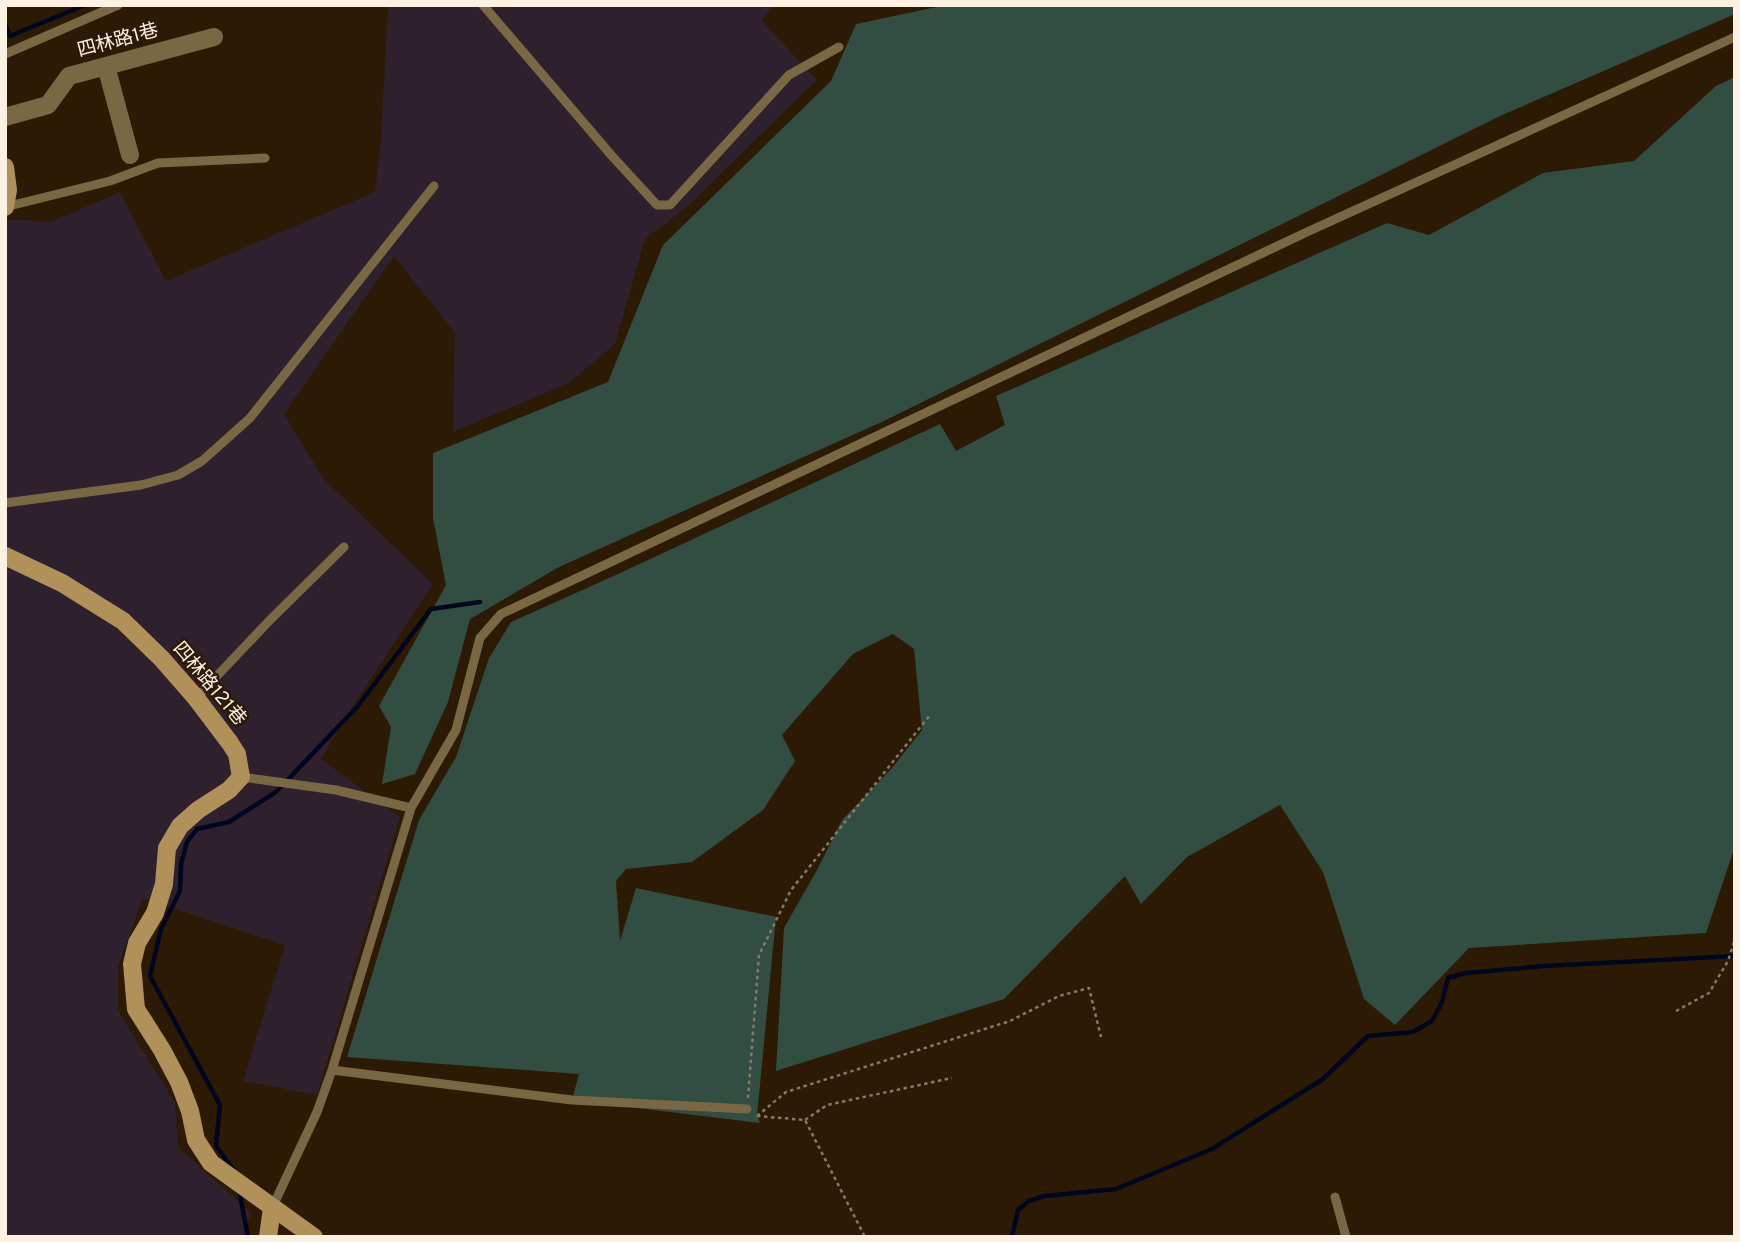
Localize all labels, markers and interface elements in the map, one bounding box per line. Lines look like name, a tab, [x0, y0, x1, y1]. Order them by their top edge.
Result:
street label: 四林路1巷	[75, 19, 161, 63]
street label: 四林路121巷	[167, 637, 251, 731]

